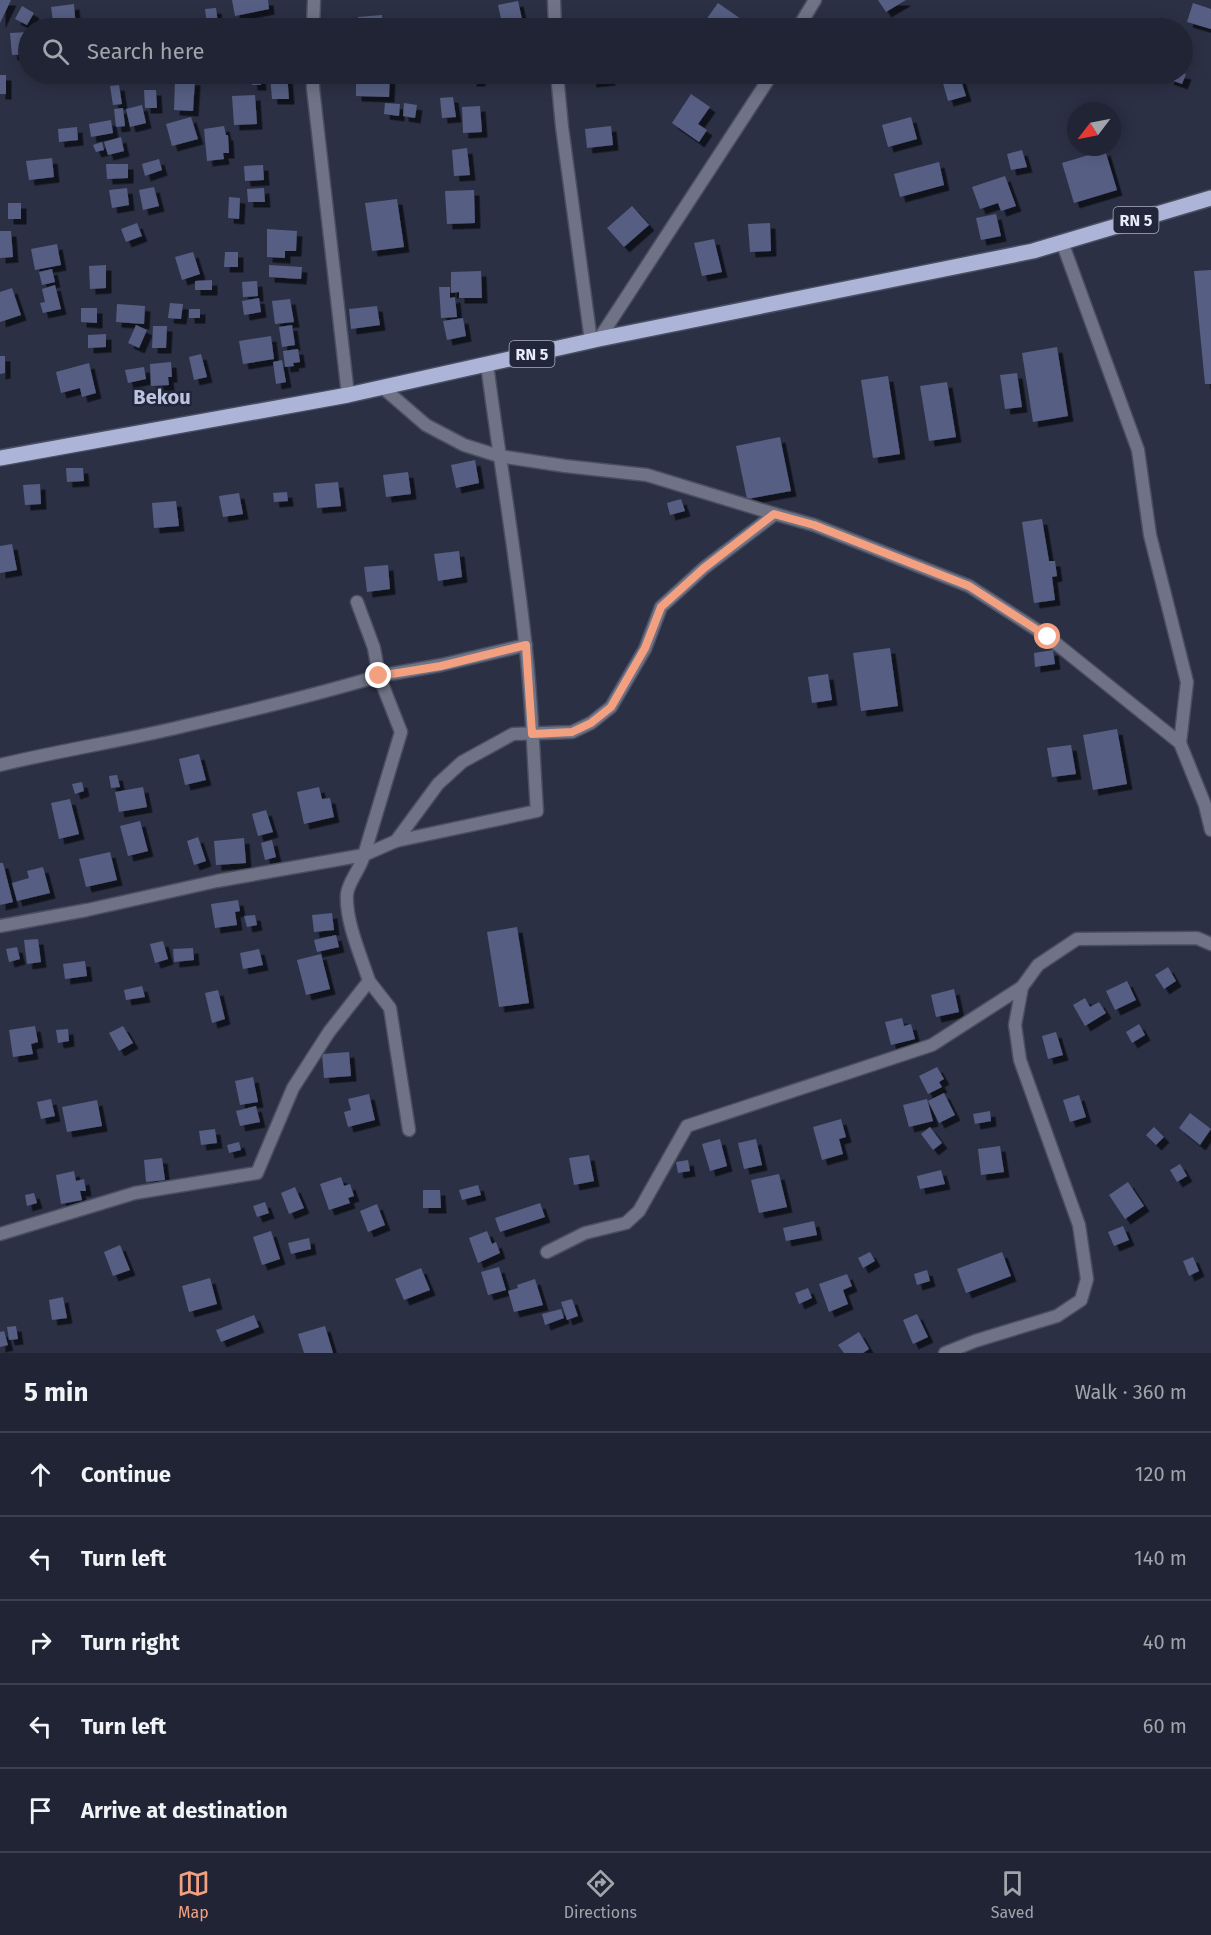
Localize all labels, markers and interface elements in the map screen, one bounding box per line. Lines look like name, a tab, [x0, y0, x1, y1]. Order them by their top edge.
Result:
search box	[18, 18, 1193, 84]
icon: search	[39, 35, 72, 68]
text: Search here	[87, 38, 205, 65]
north arrow	[1067, 102, 1121, 156]
road number: RN 5	[1114, 207, 1158, 233]
road number: RN 5	[510, 341, 554, 367]
district label: Bekou	[133, 385, 191, 409]
route start	[1034, 623, 1060, 649]
route end	[365, 662, 391, 688]
text: 5 min	[24, 1377, 88, 1408]
text: Walk · 360 m	[1075, 1380, 1187, 1404]
icon: ahead	[24, 1458, 57, 1491]
text: Continue	[81, 1461, 171, 1488]
text: 120 m	[1135, 1462, 1187, 1486]
icon: left	[24, 1542, 57, 1575]
text: Turn left	[81, 1545, 166, 1572]
text: 140 m	[1134, 1546, 1187, 1570]
icon: right	[24, 1626, 57, 1659]
text: Turn right	[81, 1629, 180, 1656]
text: 40 m	[1143, 1630, 1187, 1654]
icon: left	[24, 1710, 57, 1743]
text: Turn left	[81, 1713, 166, 1740]
text: 60 m	[1143, 1714, 1187, 1738]
icon: arrive	[24, 1794, 57, 1827]
text: Arrive at destination	[81, 1797, 288, 1824]
tab: Map	[177, 1867, 210, 1922]
tab: Directions	[564, 1867, 637, 1922]
tab: Saved	[991, 1867, 1034, 1922]

